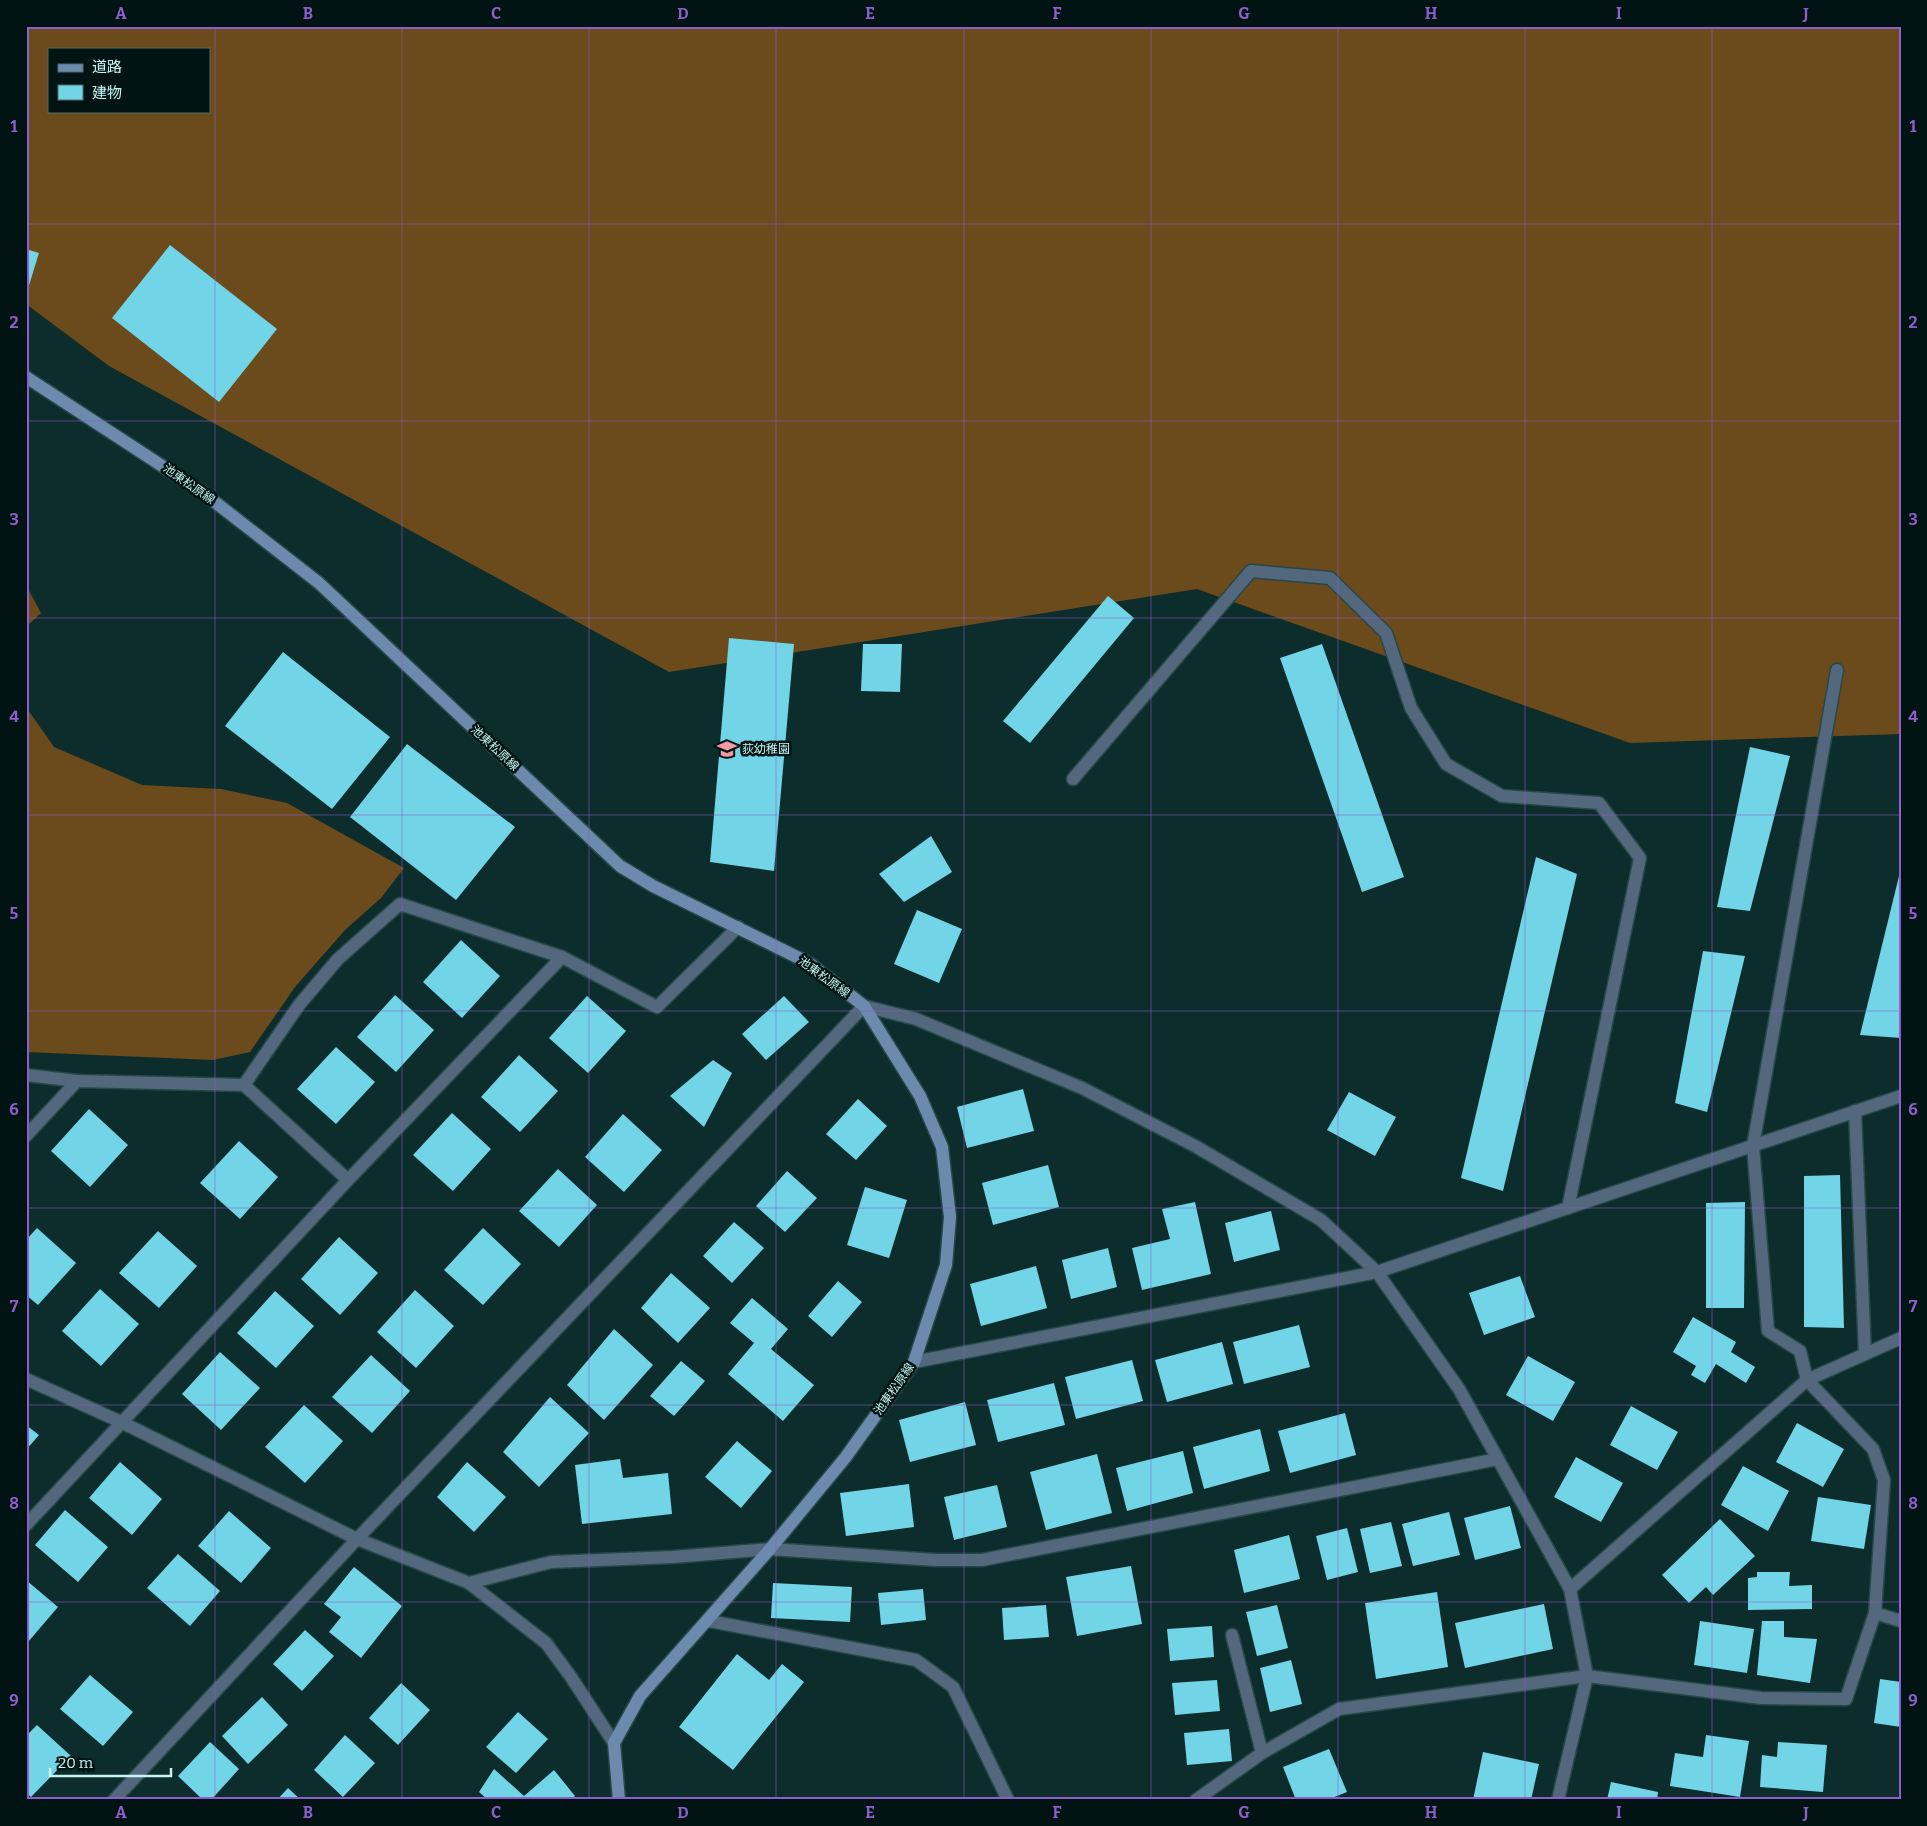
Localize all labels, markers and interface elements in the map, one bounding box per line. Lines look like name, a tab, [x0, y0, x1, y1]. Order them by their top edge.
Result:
text: A	[115, 4, 127, 23]
text: B	[303, 4, 313, 23]
text: C	[491, 4, 501, 23]
text: D	[677, 4, 689, 23]
text: E	[865, 4, 875, 23]
text: F	[1053, 4, 1062, 23]
text: G	[1238, 4, 1250, 23]
text: H	[1425, 4, 1438, 23]
text: I	[1616, 4, 1622, 23]
text: J	[1802, 4, 1809, 23]
legend	[48, 48, 210, 112]
text: 道路	[92, 58, 122, 76]
text: 建物	[92, 84, 122, 102]
text: 1	[11, 117, 18, 136]
text: 1	[1910, 117, 1917, 136]
text: 2	[9, 313, 19, 332]
text: 2	[1908, 313, 1918, 332]
street label: 池東松原線	[160, 461, 218, 507]
text: 3	[9, 510, 19, 529]
text: 3	[1908, 510, 1918, 529]
text: 4	[9, 707, 19, 726]
text: 4	[1908, 707, 1918, 726]
street label: 池東松原線	[468, 722, 522, 774]
school or university icon: 荻幼稚園	[716, 738, 738, 760]
place label: 荻幼稚園	[742, 742, 790, 756]
text: 5	[10, 904, 19, 923]
text: 5	[1909, 904, 1918, 923]
street label: 池東松原線	[796, 954, 852, 1000]
text: 6	[9, 1100, 19, 1119]
text: 6	[1908, 1100, 1918, 1119]
text: 7	[10, 1297, 19, 1316]
text: 7	[1909, 1297, 1918, 1316]
street label: 池東松原線	[871, 1360, 917, 1418]
text: 8	[9, 1494, 19, 1513]
text: 8	[1908, 1494, 1918, 1513]
text: 9	[9, 1691, 19, 1710]
text: 9	[1908, 1691, 1918, 1710]
scale bar	[50, 1746, 171, 1778]
text: 20 m	[58, 1754, 94, 1772]
text: A	[115, 1803, 127, 1822]
text: B	[303, 1803, 313, 1822]
text: C	[491, 1803, 501, 1822]
text: D	[677, 1803, 689, 1822]
text: E	[865, 1803, 875, 1822]
text: F	[1053, 1803, 1062, 1822]
text: G	[1238, 1803, 1250, 1822]
text: H	[1425, 1803, 1438, 1822]
text: I	[1616, 1803, 1622, 1822]
text: J	[1802, 1803, 1809, 1822]

